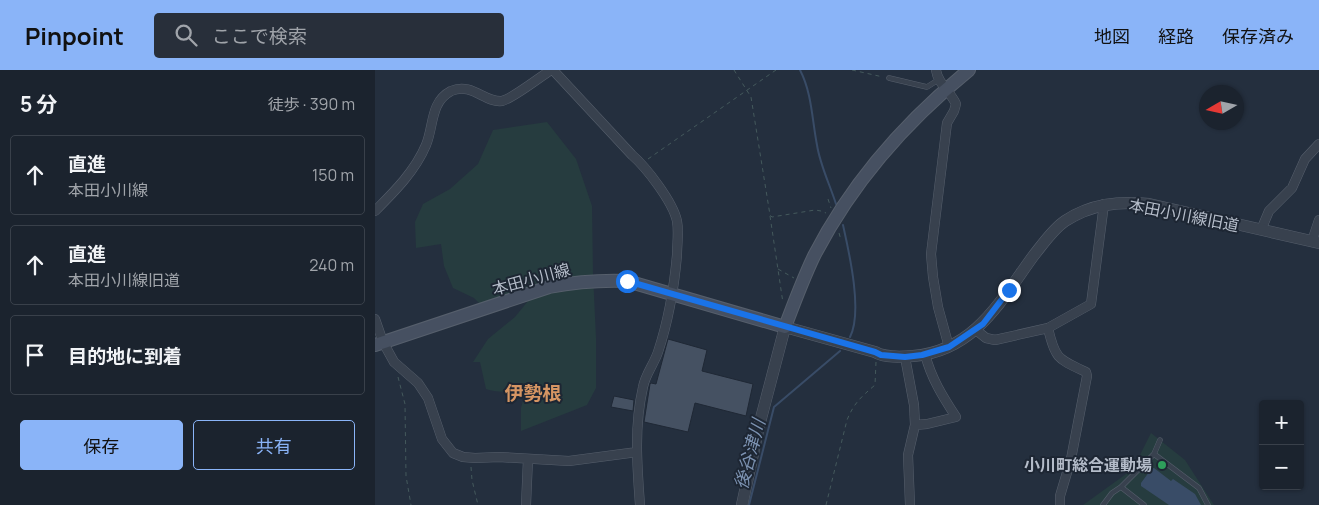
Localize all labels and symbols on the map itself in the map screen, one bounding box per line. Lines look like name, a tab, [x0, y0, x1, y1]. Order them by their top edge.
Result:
north arrow	[1199, 85, 1244, 130]
street label: 本田小川線旧道	[1127, 194, 1241, 236]
street label: 本田小川線	[490, 258, 572, 300]
route start	[616, 270, 639, 293]
route end	[998, 279, 1021, 302]
district label: 伊勢根	[504, 380, 562, 406]
water label: 後谷津川	[728, 414, 770, 492]
place label: 小川町総合運動場	[1024, 454, 1152, 476]
marker: 小川町総合運動場	[1156, 459, 1168, 471]

